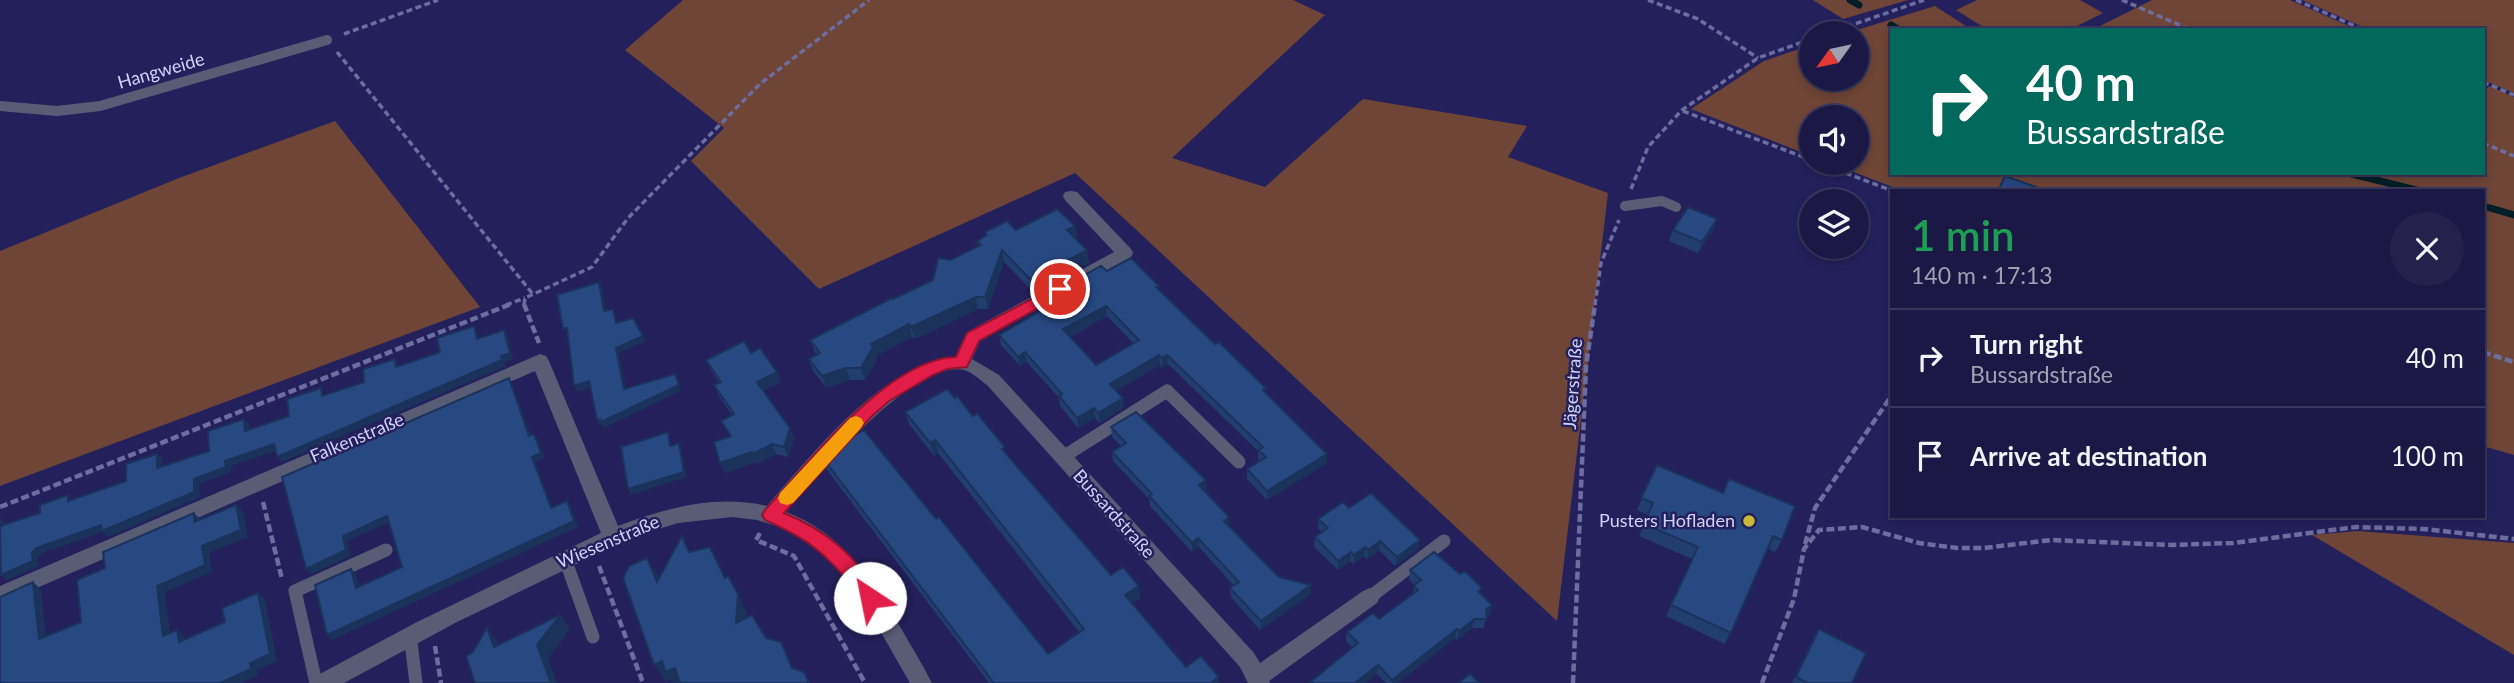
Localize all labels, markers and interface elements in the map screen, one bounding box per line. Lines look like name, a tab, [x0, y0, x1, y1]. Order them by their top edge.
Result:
north arrow	[1799, 21, 1869, 91]
map controls	[1799, 21, 1869, 259]
street label: Hangweide	[115, 47, 207, 93]
text: 40 m	[2026, 53, 2136, 111]
icon: right	[1911, 56, 2002, 147]
button: sound	[1799, 105, 1869, 175]
text: Bussardstraße	[2026, 112, 2225, 151]
button: layers	[1799, 189, 1869, 259]
text: 1 min	[1911, 210, 2015, 260]
button: close	[2390, 212, 2464, 286]
pin	[1030, 259, 1090, 319]
text: 140 m · 17:13	[1911, 261, 2053, 289]
icon: arrive	[1041, 270, 1079, 308]
text: Turn right	[1970, 328, 2083, 360]
street label: Jägerstraße	[1558, 338, 1586, 430]
icon: right	[1911, 339, 1949, 377]
text: 40 m	[2406, 342, 2464, 374]
text: Bussardstraße	[1970, 360, 2113, 388]
street label: Falkenstraße	[306, 407, 407, 467]
icon: arrive	[1911, 437, 1949, 475]
text: Arrive at destination	[1970, 440, 2207, 472]
text: 100 m	[2391, 440, 2464, 472]
street label: Bussardstraße	[1069, 464, 1160, 562]
place label: Pusters Hofladen	[1599, 509, 1735, 531]
street label: Wiesenstraße	[553, 510, 662, 573]
marker: Pusters Hofladen	[1741, 513, 1757, 529]
position arrow	[833, 561, 907, 635]

